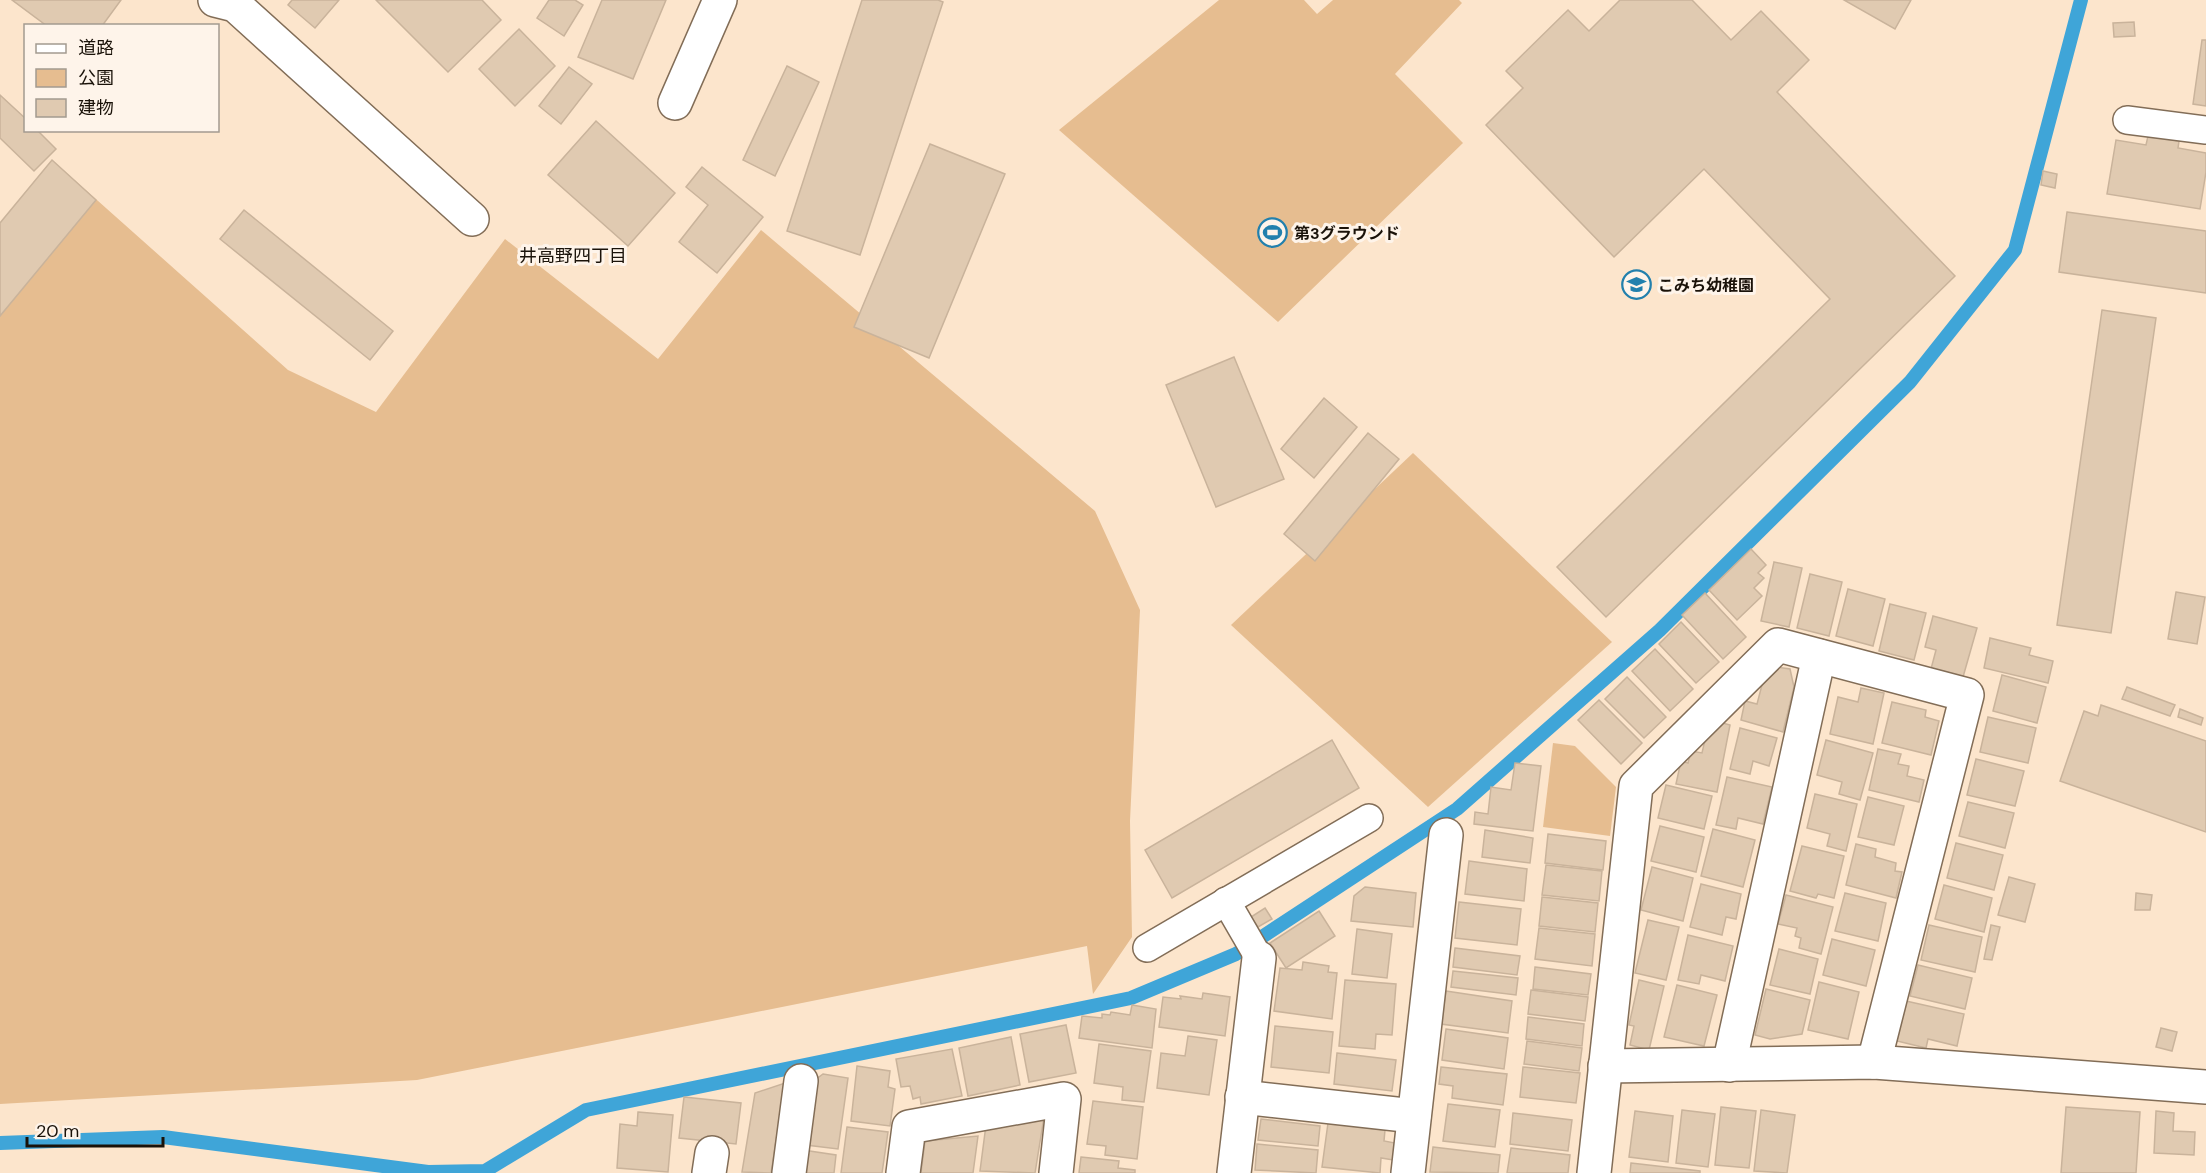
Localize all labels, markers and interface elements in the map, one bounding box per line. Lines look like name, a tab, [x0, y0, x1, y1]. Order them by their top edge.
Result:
legend	[24, 24, 219, 132]
text: 道路	[78, 36, 114, 60]
text: 公園	[78, 66, 114, 90]
text: 建物	[78, 96, 114, 120]
sports icon: 第3グラウンド	[1257, 217, 1289, 249]
place label: 第3グラウンド	[1294, 223, 1400, 244]
district label: 井高野四丁目	[519, 244, 627, 268]
school or university icon: こみち幼稚園	[1621, 269, 1653, 301]
place label: こみち幼稚園	[1658, 275, 1754, 296]
scale bar	[27, 1110, 164, 1148]
text: 20 m	[36, 1119, 79, 1143]

